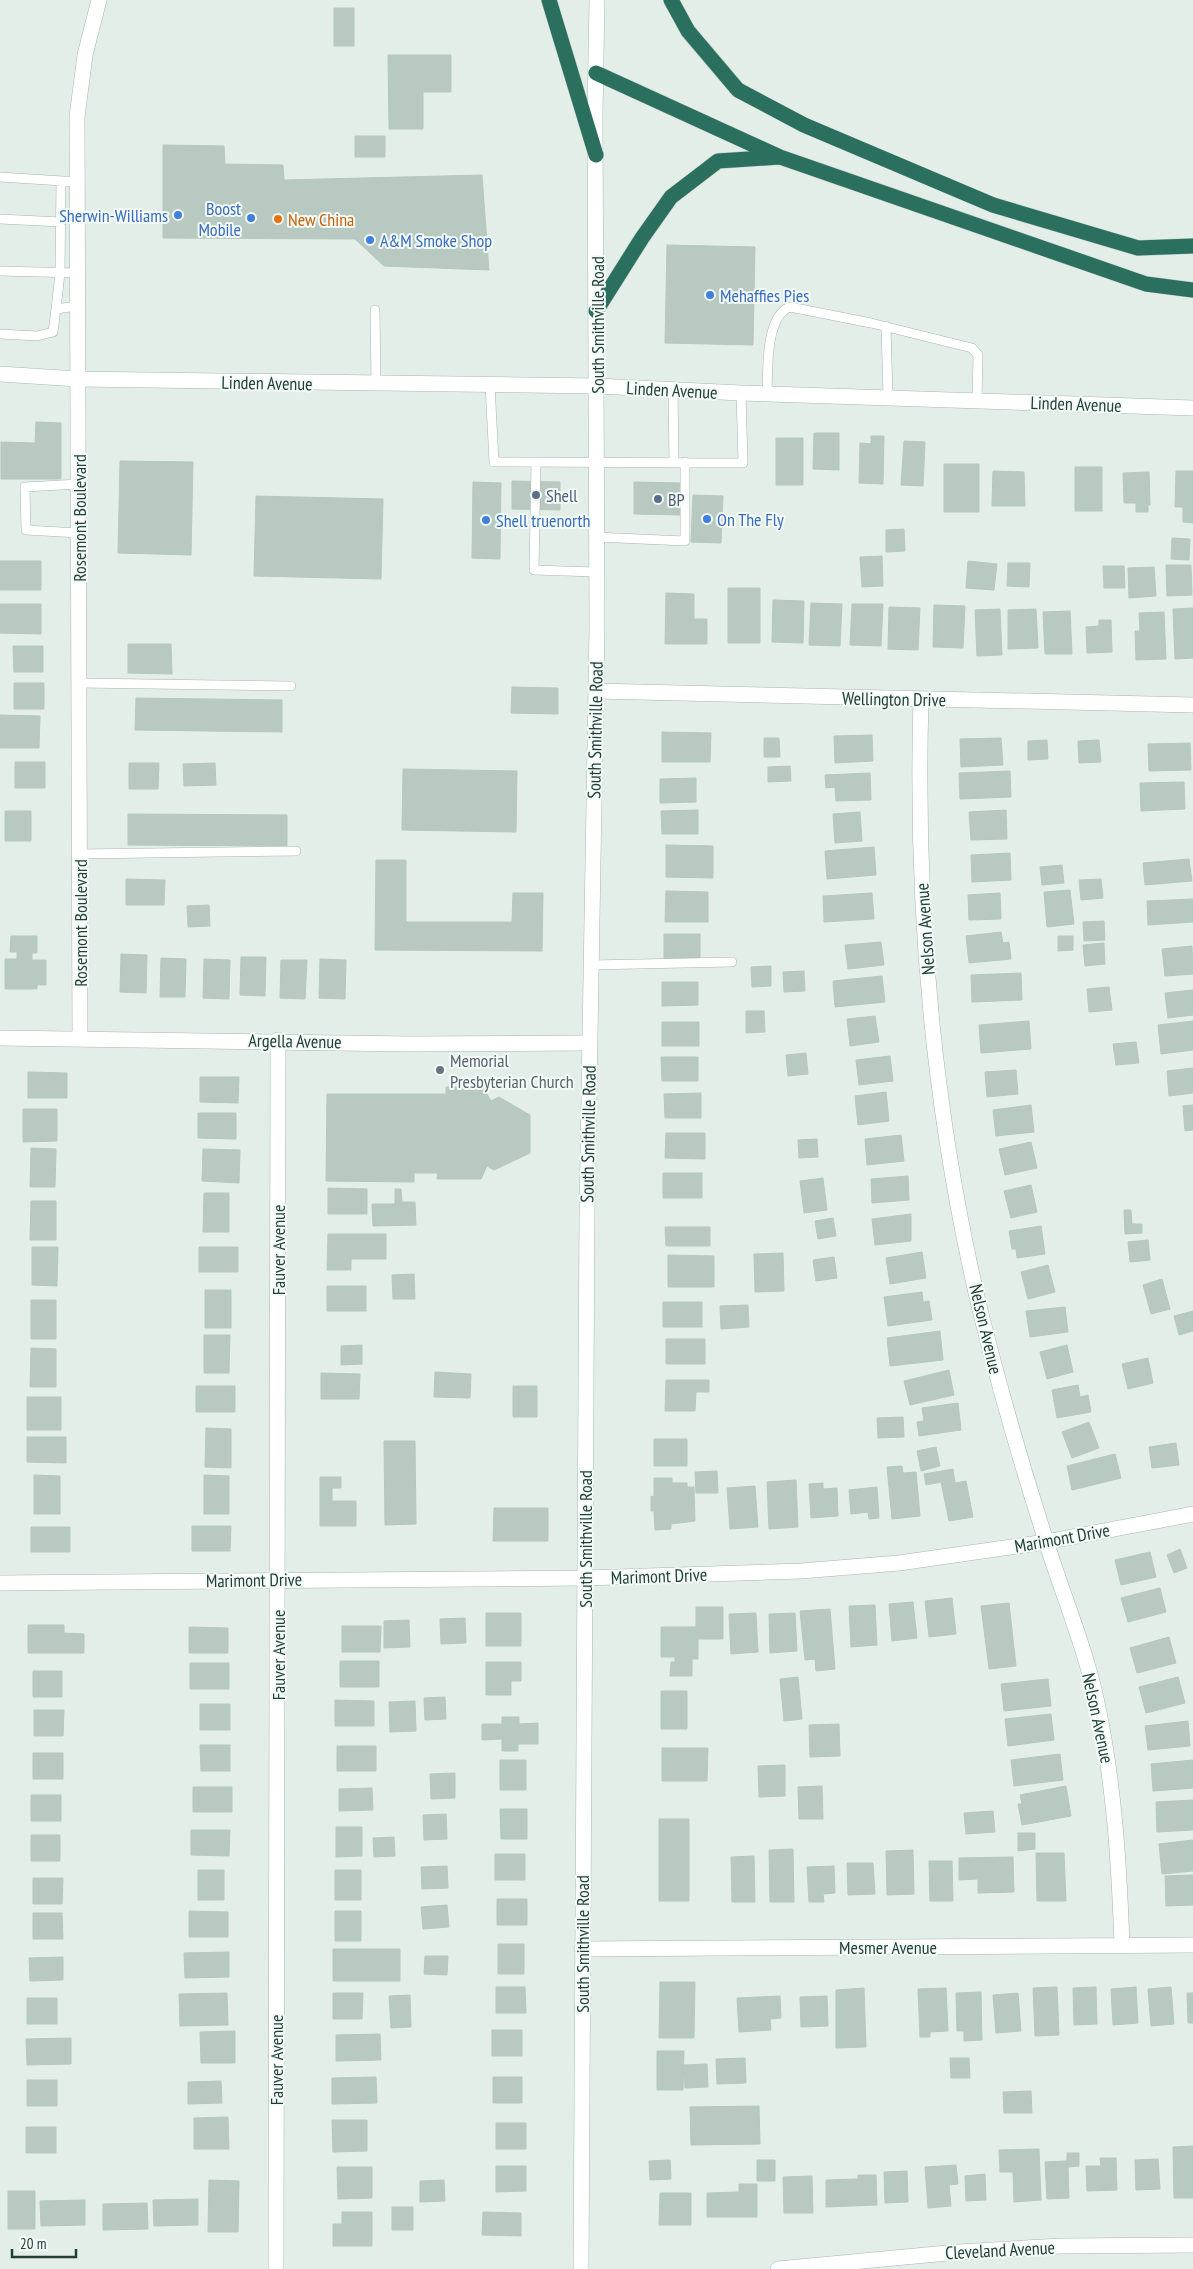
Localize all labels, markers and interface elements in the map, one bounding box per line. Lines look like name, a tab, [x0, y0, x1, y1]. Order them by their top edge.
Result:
place label: Boost Mobile	[198, 197, 241, 241]
place label: Sherwin-Williams	[59, 204, 168, 227]
place label: New China	[288, 208, 354, 231]
marker: Sherwin-Williams	[172, 209, 184, 221]
marker: Boost Mobile	[245, 212, 257, 224]
marker: New China	[272, 213, 284, 225]
place label: A&M Smoke Shop	[380, 229, 492, 252]
marker: A&M Smoke Shop	[364, 234, 376, 246]
street label: South Smithville Road	[586, 256, 609, 394]
place label: Mehaffies Pies	[720, 284, 809, 307]
marker: Mehaffies Pies	[704, 289, 716, 301]
street label: Linden Avenue	[221, 371, 313, 395]
street label: Linden Avenue	[626, 376, 718, 404]
street label: Linden Avenue	[1030, 391, 1122, 417]
street label: Rosemont Boulevard	[68, 454, 91, 582]
place label: Shell	[546, 484, 578, 507]
place label: BP	[668, 488, 685, 511]
marker: Shell	[530, 489, 542, 501]
marker: BP	[652, 493, 664, 505]
place label: On The Fly	[717, 508, 784, 531]
place label: Shell truenorth	[496, 509, 590, 532]
marker: On The Fly	[701, 513, 713, 525]
marker: Shell truenorth	[480, 514, 492, 526]
street label: South Smithville Road	[582, 661, 608, 799]
street label: Wellington Drive	[842, 687, 946, 711]
street label: Rosemont Boulevard	[69, 859, 92, 987]
street label: Nelson Avenue	[910, 882, 940, 976]
street label: Argella Avenue	[248, 1029, 342, 1053]
place label: Memorial Presbyterian Church	[450, 1049, 574, 1093]
marker: Memorial Presbyterian Church	[434, 1064, 446, 1076]
street label: South Smithville Road	[575, 1065, 601, 1203]
street label: Fauver Avenue	[267, 1205, 290, 1295]
street label: Nelson Avenue	[964, 1282, 1008, 1376]
street label: South Smithville Road	[574, 1470, 597, 1608]
street label: Marimont Drive	[1013, 1518, 1111, 1558]
street label: Marimont Drive	[610, 1563, 708, 1589]
street label: Marimont Drive	[206, 1568, 302, 1592]
street label: Fauver Avenue	[267, 1610, 290, 1700]
street label: Nelson Avenue	[1077, 1671, 1119, 1765]
street label: South Smithville Road	[571, 1875, 594, 2013]
street label: Mesmer Avenue	[839, 1936, 937, 1959]
street label: Fauver Avenue	[265, 2015, 288, 2105]
scale bar	[12, 2226, 76, 2258]
text: 20 m	[20, 2234, 46, 2253]
street label: Cleveland Avenue	[945, 2236, 1055, 2264]

